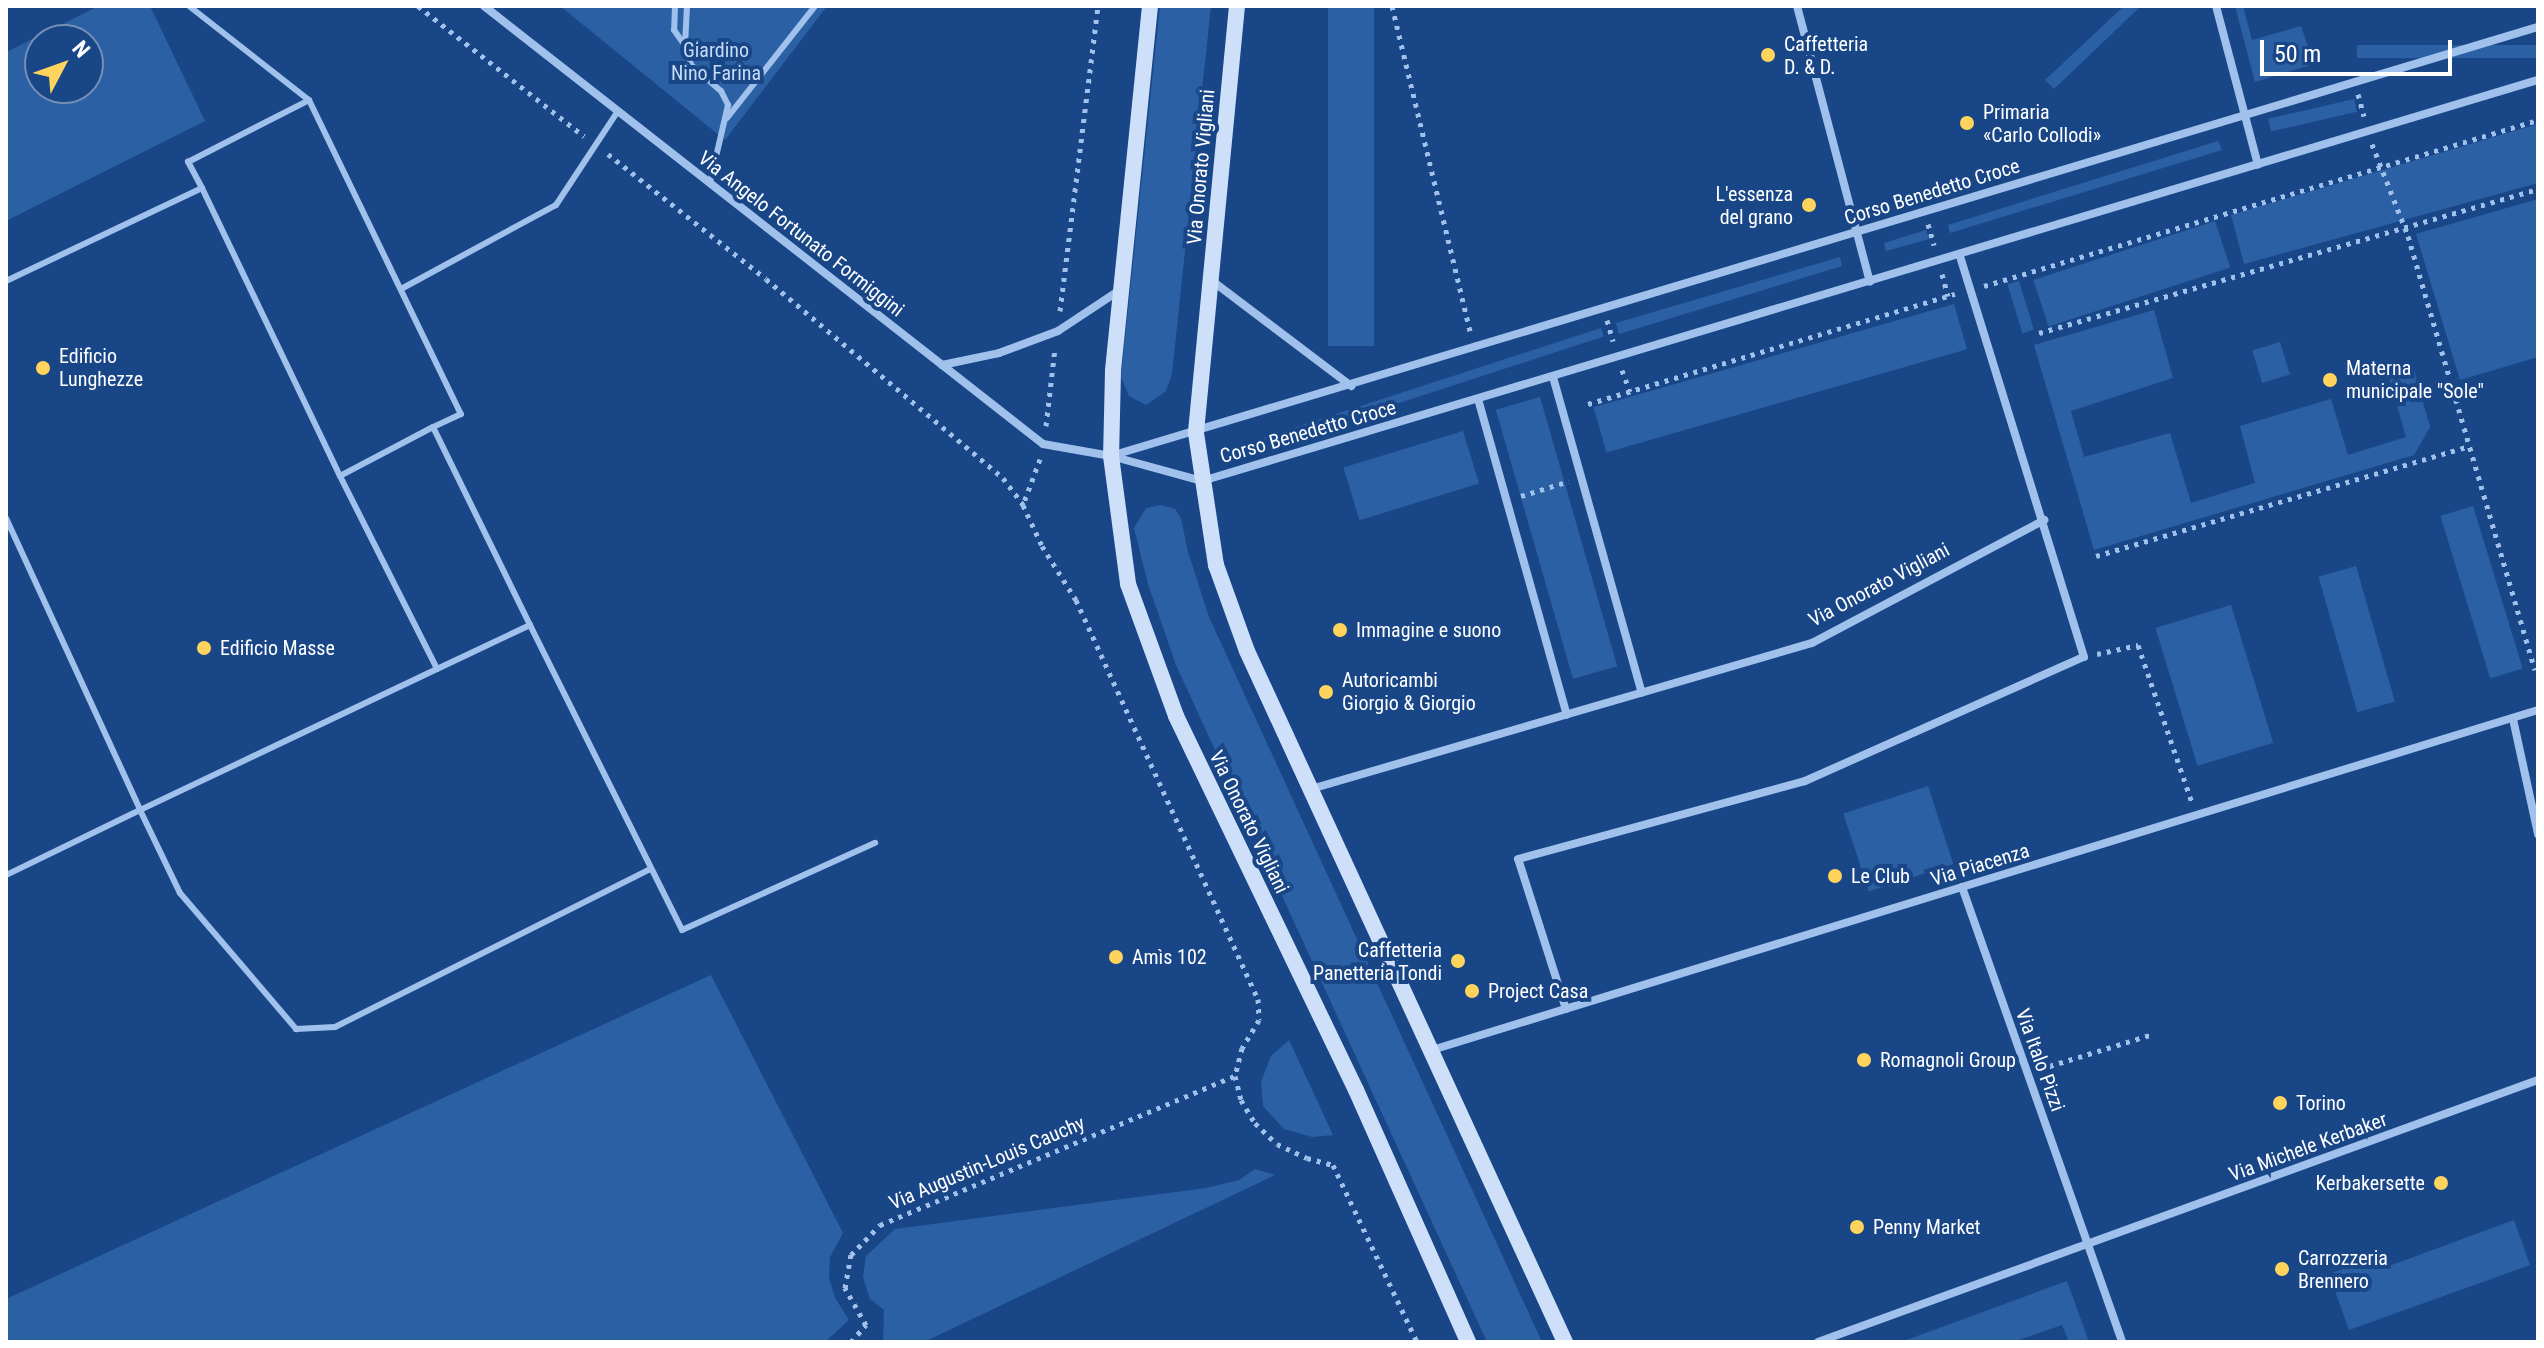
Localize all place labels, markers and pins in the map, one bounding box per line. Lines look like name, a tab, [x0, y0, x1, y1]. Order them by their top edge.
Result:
place label: Caffetteria D. & D.	[1784, 32, 1868, 79]
marker: Caffetteria D. & D.	[1759, 46, 1777, 64]
place label: Primaria «Carlo Collodi»	[1983, 100, 2101, 147]
marker: Primaria «Carlo Collodi»	[1958, 114, 1976, 132]
place label: L'essenza del grano	[1716, 182, 1793, 229]
marker: L'essenza del grano	[1800, 196, 1818, 214]
place label: Edificio Lunghezze	[59, 344, 143, 391]
place label: Materna municipale "Sole"	[2346, 356, 2484, 403]
marker: Edificio Lunghezze	[34, 359, 52, 377]
marker: Materna municipale "Sole"	[2321, 371, 2339, 389]
place label: Immagine e suono	[1356, 618, 1501, 642]
marker: Immagine e suono	[1331, 621, 1349, 639]
place label: Edificio Masse	[220, 636, 335, 660]
marker: Edificio Masse	[195, 639, 213, 657]
place label: Autoricambi Giorgio & Giorgio	[1342, 668, 1476, 715]
marker: Autoricambi Giorgio & Giorgio	[1317, 683, 1335, 701]
place label: Le Club	[1851, 864, 1910, 888]
marker: Le Club	[1826, 867, 1844, 885]
place label: Caffetteria Panetteria Tondi	[1313, 938, 1442, 985]
place label: Amìs 102	[1132, 945, 1207, 969]
marker: Amìs 102	[1107, 948, 1125, 966]
marker: Caffetteria Panetteria Tondi	[1449, 952, 1467, 970]
place label: Project Casa	[1488, 979, 1588, 1003]
marker: Project Casa	[1463, 982, 1481, 1000]
place label: Romagnoli Group	[1880, 1048, 2016, 1072]
marker: Romagnoli Group	[1855, 1051, 1873, 1069]
place label: Torino	[2296, 1091, 2346, 1115]
marker: Torino	[2271, 1094, 2289, 1112]
place label: Kerbakersette	[2315, 1171, 2425, 1195]
marker: Kerbakersette	[2432, 1174, 2450, 1192]
place label: Penny Market	[1873, 1215, 1981, 1239]
marker: Penny Market	[1848, 1218, 1866, 1236]
place label: Carrozzeria Brennero	[2298, 1246, 2388, 1293]
marker: Carrozzeria Brennero	[2273, 1260, 2291, 1278]

